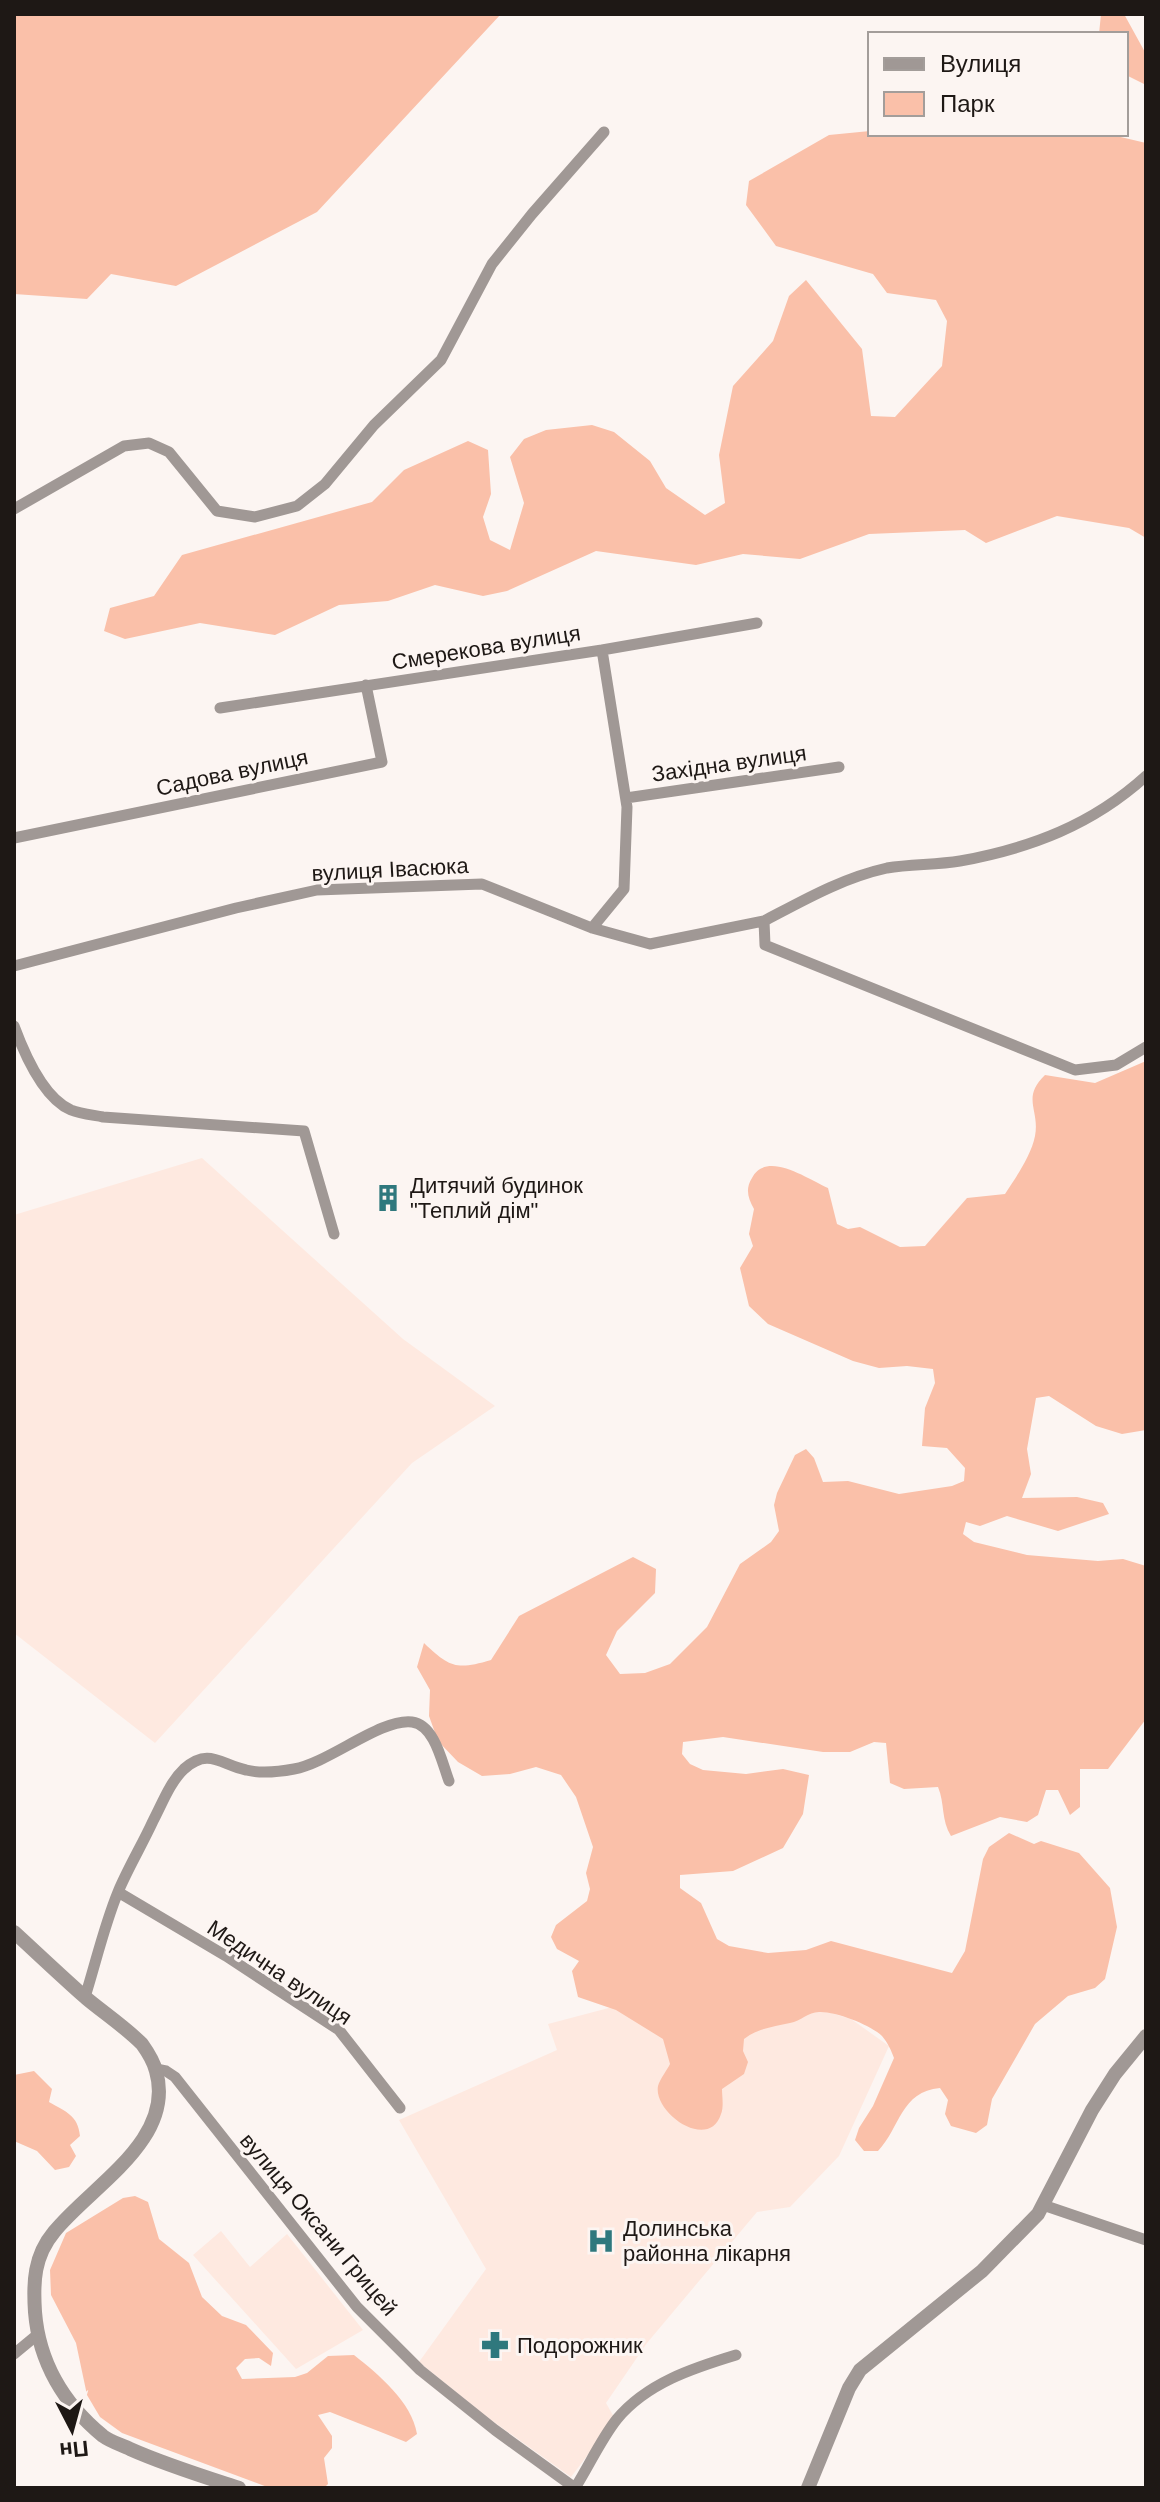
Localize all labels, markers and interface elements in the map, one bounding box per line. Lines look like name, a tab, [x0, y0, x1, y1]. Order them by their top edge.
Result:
legend	[868, 32, 1128, 136]
text: Вулиця	[940, 50, 1021, 77]
text: Парк	[940, 90, 995, 117]
street label: Смерекова вулиця	[390, 620, 582, 675]
street label: Західна вулиця	[650, 740, 808, 787]
street label: Садова вулиця	[154, 744, 310, 801]
street label: вулиця Івасюка	[311, 853, 470, 886]
place label: Дитячий будинок "Теплий дім"	[410, 1173, 583, 1223]
building icon: Дитячий будинок "Теплий дім"	[373, 1183, 403, 1213]
street label: Медична вулиця	[203, 1915, 357, 2030]
street label: вулиця Оксани Грицей	[235, 2128, 402, 2321]
place label: Долинська районна лікарня	[623, 2216, 791, 2266]
hospital icon: Долинська районна лікарня	[586, 2226, 616, 2256]
pharmacy icon: Подорожник	[480, 2330, 510, 2360]
place label: Подорожник	[517, 2333, 643, 2358]
north arrow	[32, 2390, 112, 2470]
text: Пн	[58, 2435, 90, 2463]

